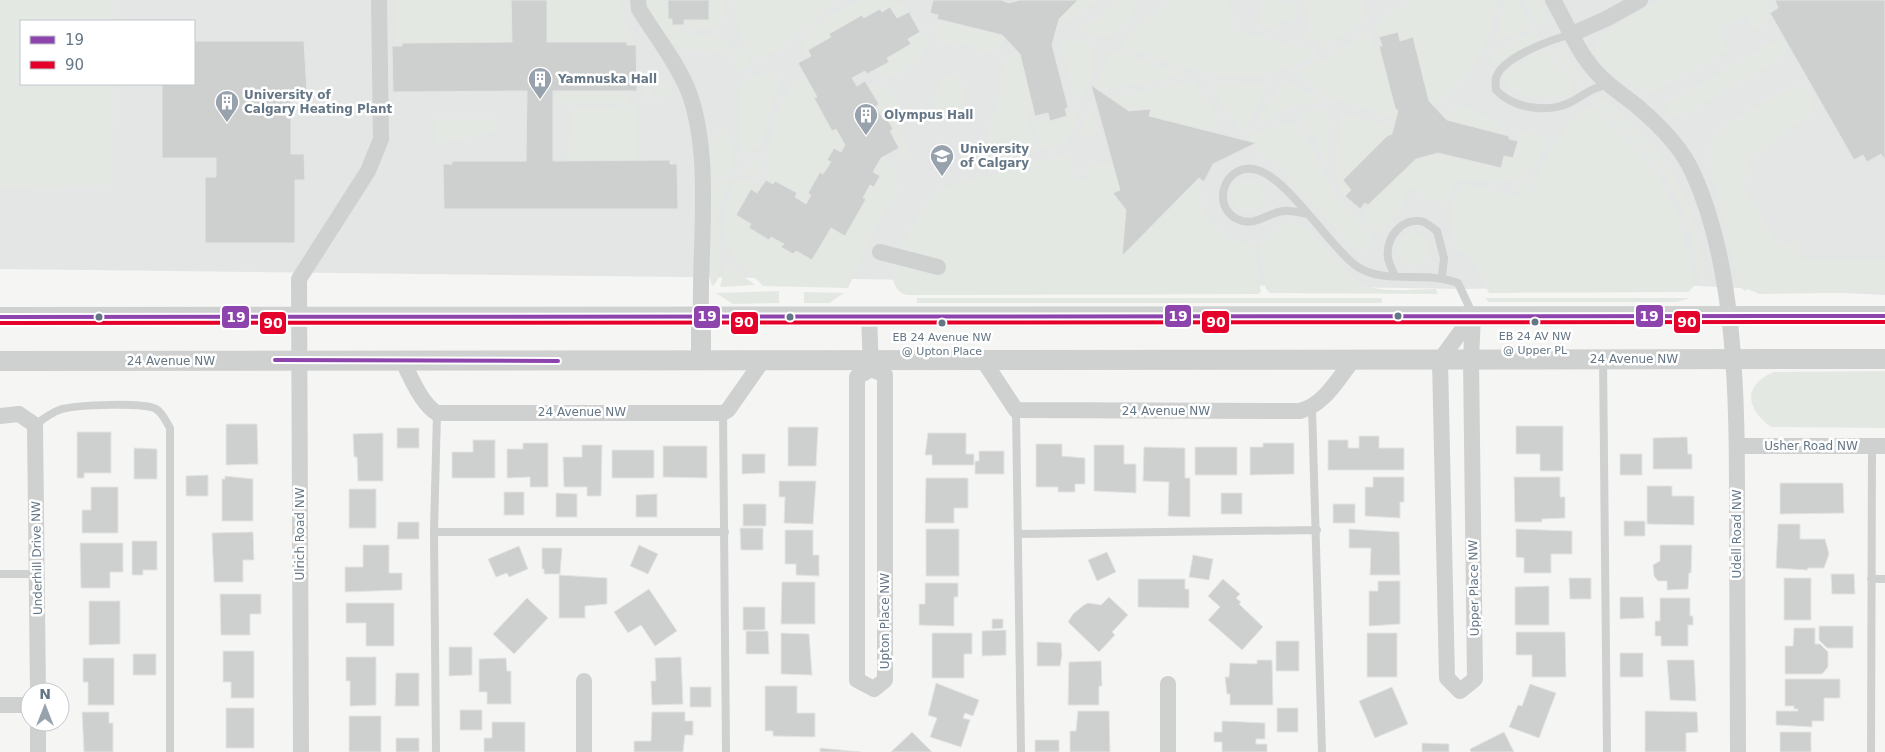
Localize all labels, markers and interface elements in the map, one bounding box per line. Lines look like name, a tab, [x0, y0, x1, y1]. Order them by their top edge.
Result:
legend	[20, 20, 195, 85]
text: 19	[65, 31, 84, 49]
text: 90	[65, 56, 84, 74]
building icon: Yamnuska Hall	[527, 66, 553, 100]
place label: Yamnuska Hall	[557, 72, 657, 86]
place label: University of Calgary Heating Plant	[244, 88, 393, 116]
building icon: University of Calgary Heating Plant	[214, 89, 240, 123]
building icon: Olympus Hall	[853, 102, 879, 136]
place label: Olympus Hall	[884, 108, 973, 122]
place label: University of Calgary	[960, 142, 1029, 170]
school or university icon: University of Calgary	[929, 143, 955, 177]
line badge: 19	[1164, 304, 1192, 328]
line badge: 19	[1635, 304, 1664, 328]
line badge: 19	[221, 305, 250, 329]
line badge: 19	[693, 305, 721, 329]
text: 19	[697, 308, 717, 324]
text: 19	[1168, 308, 1188, 324]
text: 19	[1639, 308, 1659, 324]
text: 19	[226, 309, 246, 325]
line badge: 90	[1201, 310, 1230, 334]
line badge: 90	[1673, 310, 1701, 334]
line badge: 90	[259, 311, 287, 335]
line badge: 90	[730, 311, 759, 335]
unlabelled marker	[1393, 311, 1403, 321]
unlabelled marker	[94, 312, 104, 322]
unlabelled marker	[785, 312, 795, 322]
text: 90	[734, 314, 754, 330]
text: 90	[1206, 314, 1226, 330]
text: 90	[1677, 314, 1697, 330]
text: 90	[263, 315, 283, 331]
marker: EB 24 AV NW @ Upper PL	[1530, 317, 1540, 327]
marker: EB 24 Avenue NW @ Upton Place	[937, 318, 947, 328]
place label: EB 24 AV NW @ Upper PL	[1499, 330, 1571, 357]
place label: EB 24 Avenue NW @ Upton Place	[893, 331, 992, 358]
street label: 24 Avenue NW	[1590, 352, 1678, 366]
street label: 24 Avenue NW	[127, 354, 215, 368]
street label: 24 Avenue NW	[1122, 404, 1210, 418]
street label: 24 Avenue NW	[538, 405, 626, 419]
street label: Usher Road NW	[1764, 439, 1858, 453]
street label: Ulrich Road NW	[293, 487, 307, 581]
street label: Udell Road NW	[1730, 489, 1744, 579]
street label: Underhill Drive NW	[29, 501, 45, 615]
street label: Upper Place NW	[1466, 539, 1482, 636]
street label: Upton Place NW	[878, 573, 892, 669]
north arrow	[20, 682, 70, 732]
text: N	[39, 686, 51, 702]

